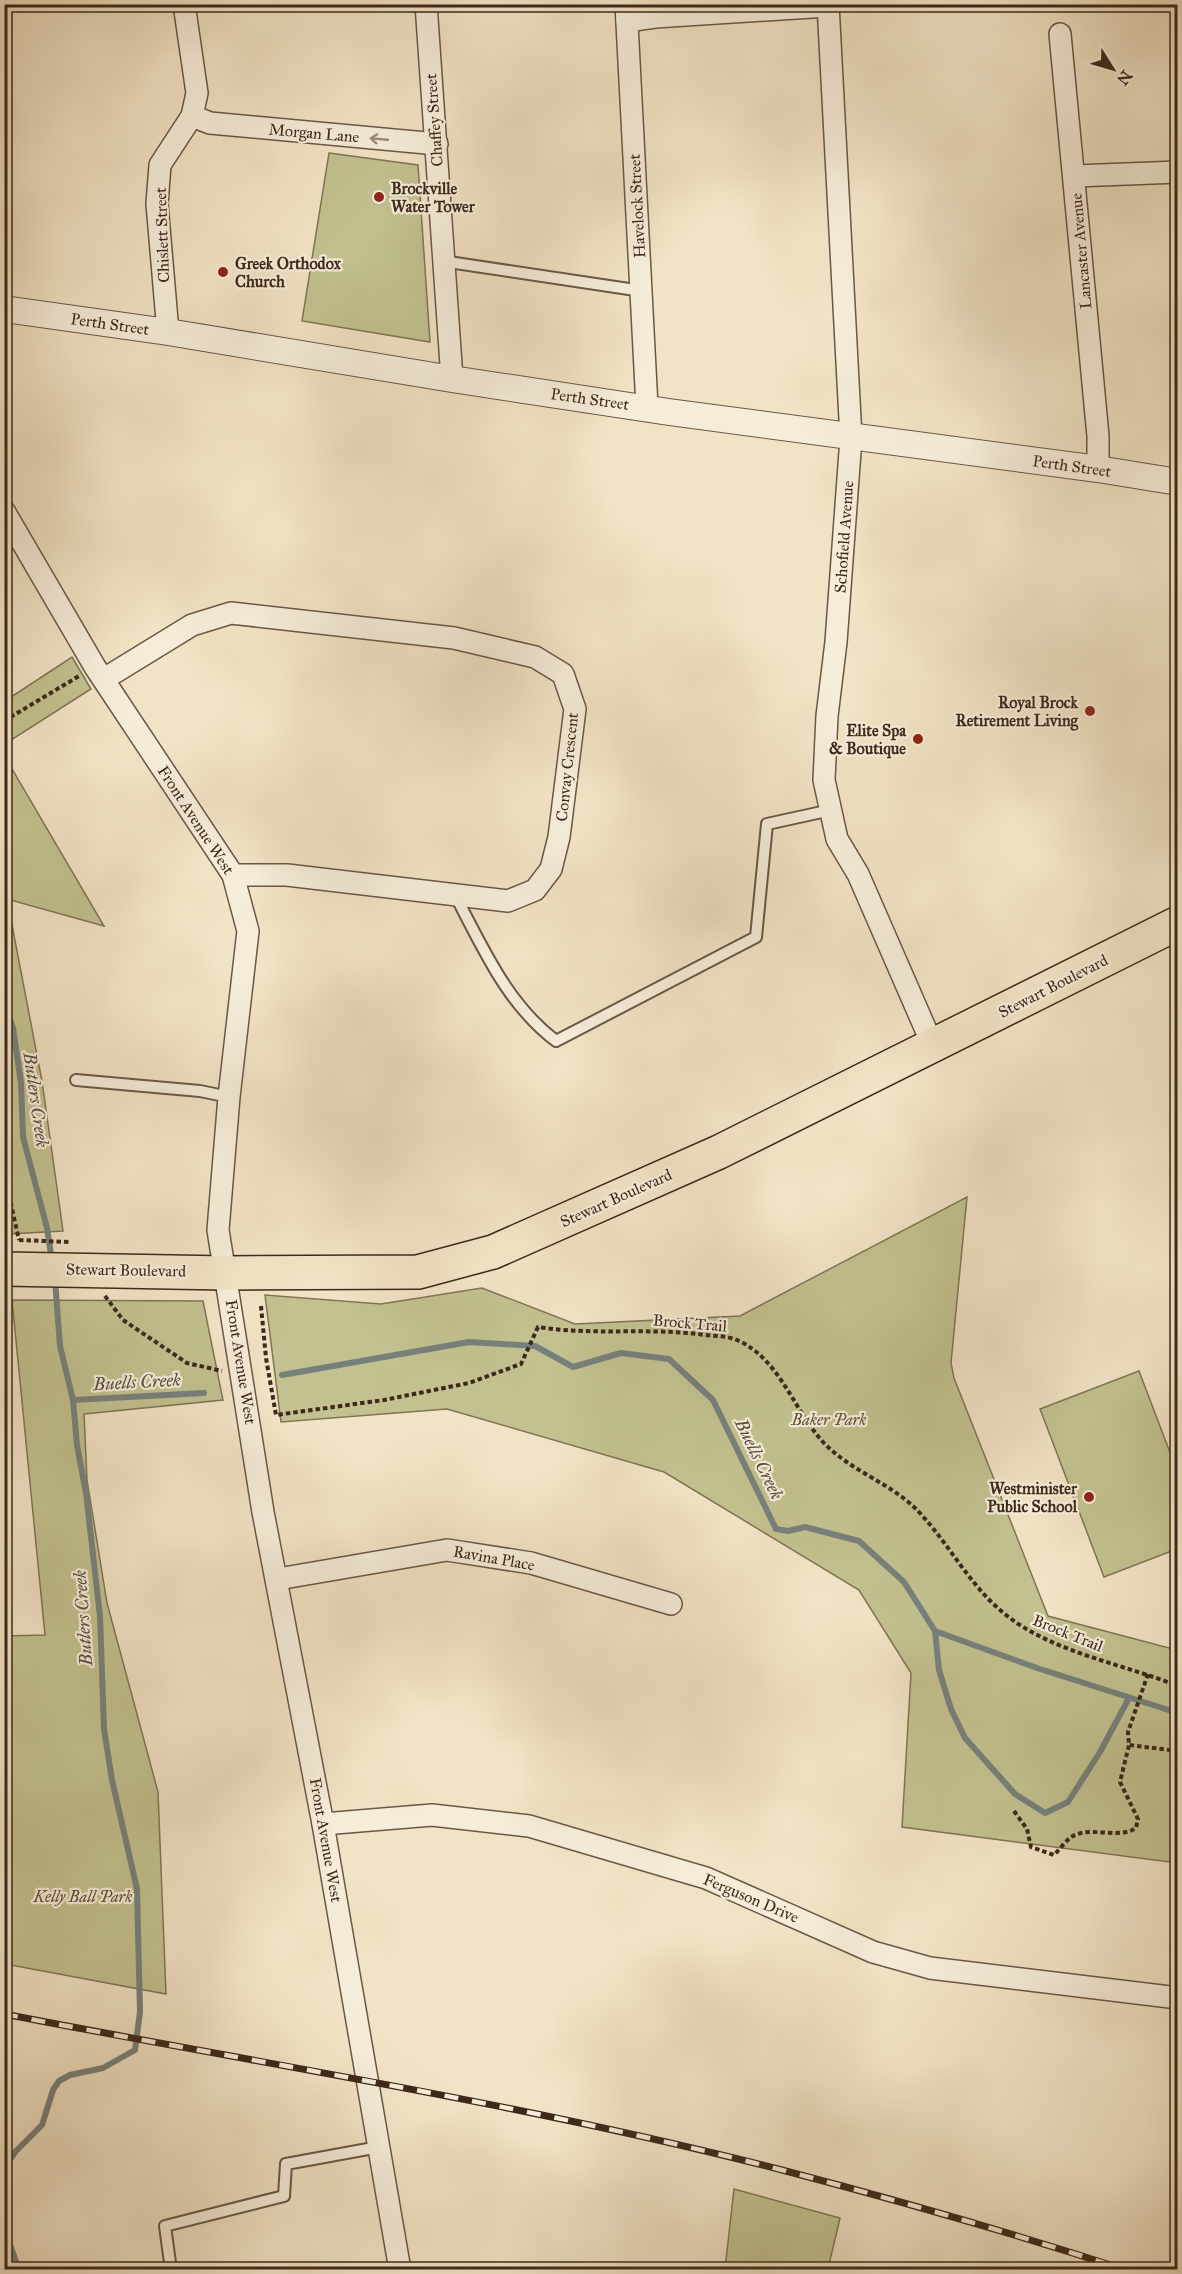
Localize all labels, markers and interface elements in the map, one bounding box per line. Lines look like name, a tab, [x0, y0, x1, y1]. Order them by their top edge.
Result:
north arrow	[1083, 39, 1143, 99]
text: N	[1113, 67, 1136, 89]
street label: Chaffey Street	[421, 72, 447, 167]
street label: Morgan Lane	[268, 120, 360, 147]
one-way arrow	[369, 133, 389, 144]
street label: Havelock Street	[625, 153, 649, 259]
place label: Brockville Water Tower	[391, 179, 476, 216]
street label: Chislett Street	[151, 187, 173, 283]
marker: Brockville Water Tower	[372, 190, 386, 204]
street label: Lancaster Avenue	[1066, 192, 1096, 310]
place label: Greek Orthodox Church	[235, 254, 342, 291]
marker: Greek Orthodox Church	[216, 265, 230, 279]
street label: Perth Street	[69, 309, 151, 339]
street label: Perth Street	[549, 384, 631, 414]
street label: Perth Street	[1031, 451, 1113, 481]
street label: Schofield Avenue	[831, 480, 857, 594]
place label: Royal Brock Retirement Living	[956, 693, 1079, 731]
marker: Royal Brock Retirement Living	[1083, 704, 1097, 718]
street label: Convay Crescent	[552, 711, 582, 822]
place label: Elite Spa & Boutique	[829, 721, 907, 759]
marker: Elite Spa & Boutique	[911, 732, 925, 746]
street label: Front Avenue West	[154, 762, 238, 878]
street label: Stewart Boulevard	[995, 950, 1111, 1022]
water label: Butlers Creek	[18, 1050, 54, 1149]
street label: Stewart Boulevard	[557, 1165, 675, 1231]
street label: Stewart Boulevard	[66, 1259, 186, 1281]
street label: Front Avenue West	[222, 1298, 260, 1426]
street label: Brock Trail	[652, 1310, 729, 1336]
water label: Buells Creek	[92, 1369, 181, 1395]
park label: Baker Park	[791, 1410, 866, 1429]
water label: Buells Creek	[729, 1414, 788, 1503]
place label: Westminister Public School	[987, 1479, 1078, 1516]
marker: Westminister Public School	[1082, 1490, 1096, 1504]
street label: Ravina Place	[452, 1541, 537, 1575]
water label: Butlers Creek	[69, 1569, 97, 1668]
street label: Brock Trail	[1030, 1610, 1107, 1656]
street label: Front Avenue West	[306, 1776, 346, 1904]
street label: Ferguson Drive	[700, 1869, 802, 1928]
park label: Kelly Ball Park	[33, 1887, 132, 1906]

